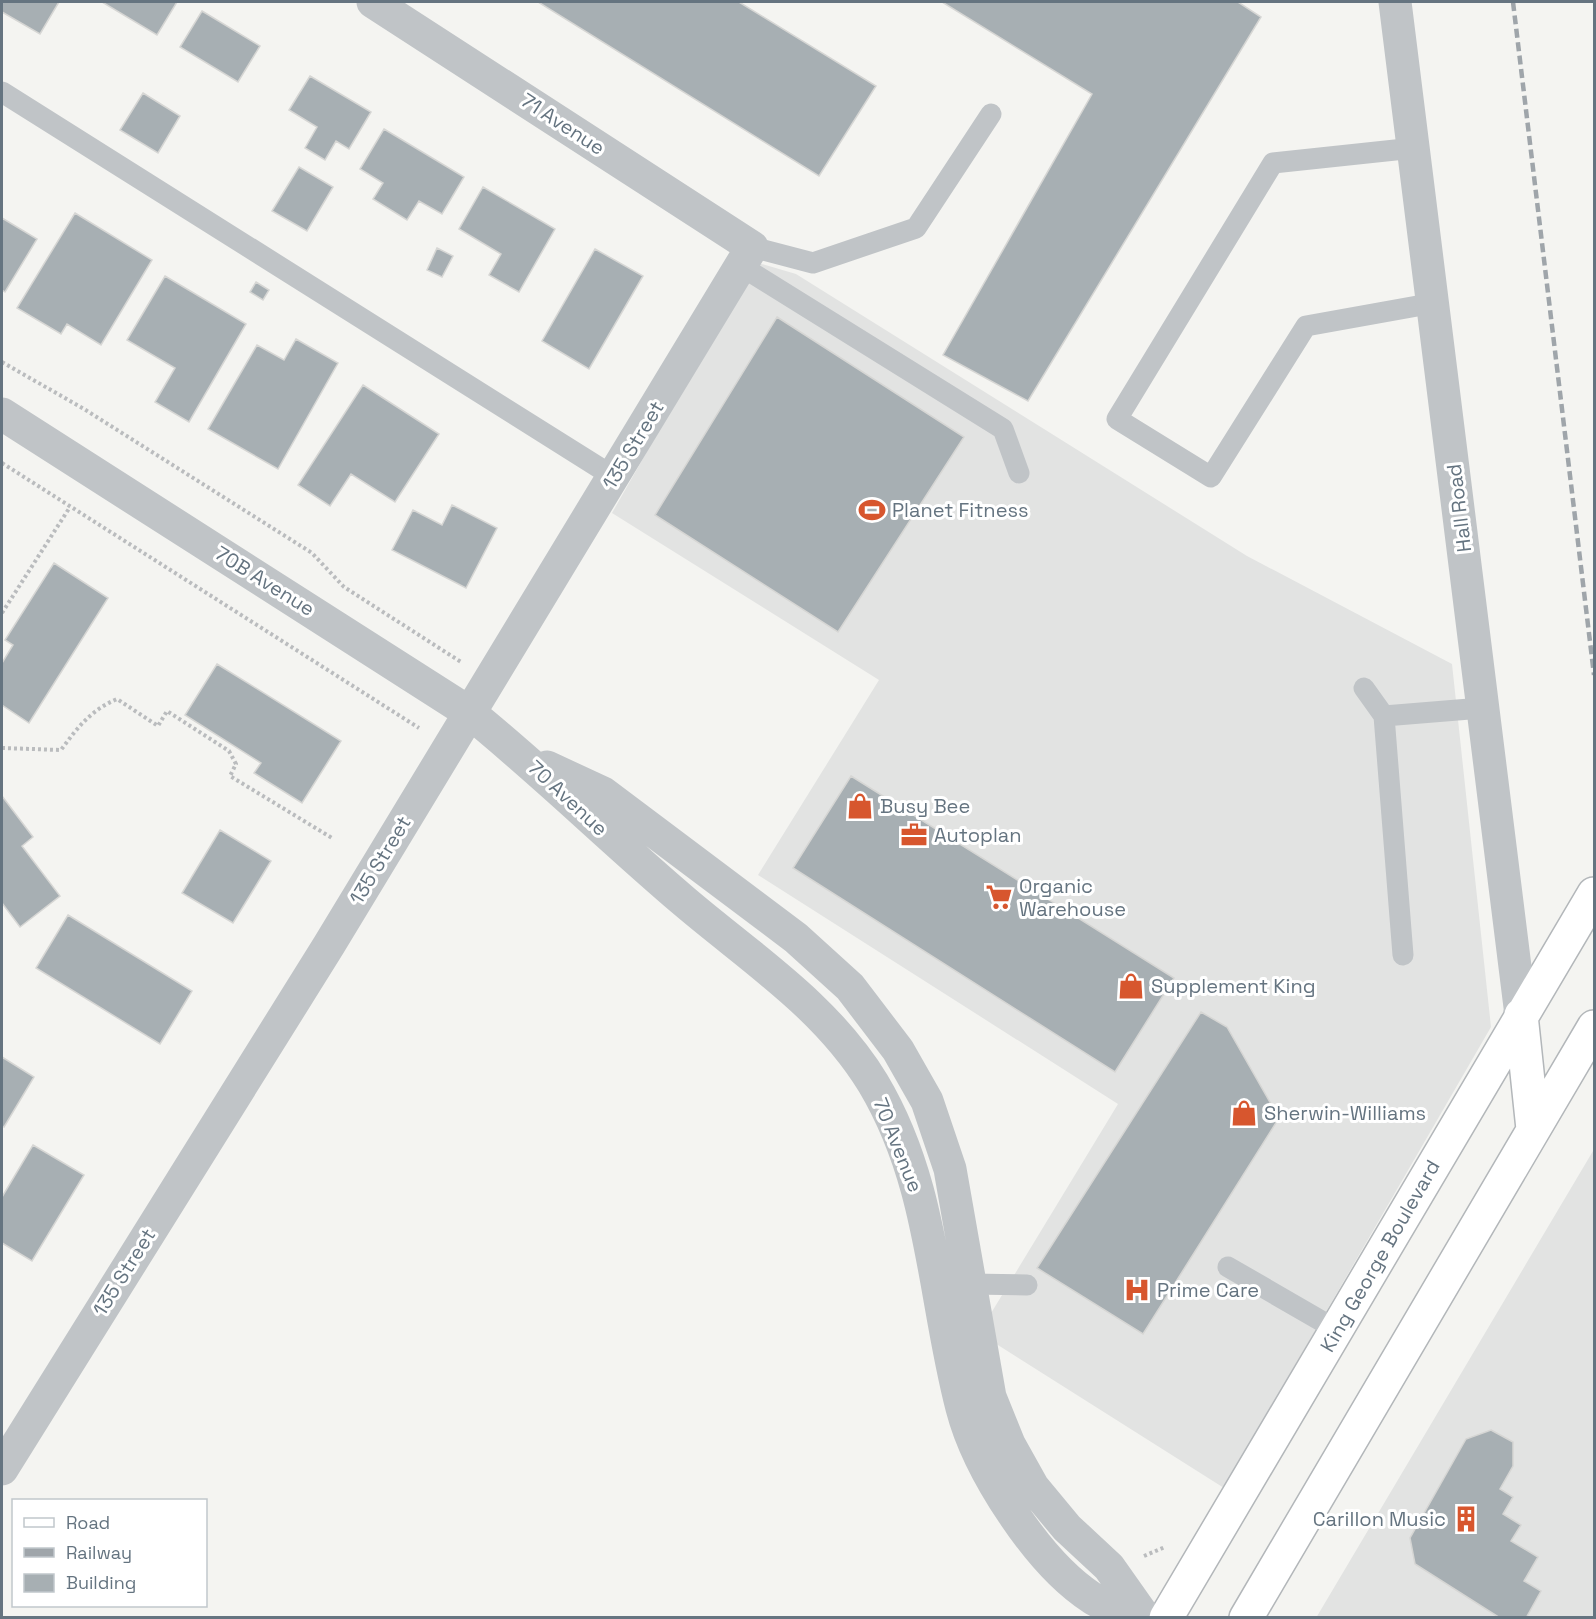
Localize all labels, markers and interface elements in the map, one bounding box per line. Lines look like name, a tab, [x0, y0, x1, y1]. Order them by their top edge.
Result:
street label: 71 Avenue	[516, 87, 610, 161]
street label: 135 Street	[596, 396, 670, 494]
street label: Hall Road	[1441, 462, 1477, 554]
sports icon: Planet Fitness	[857, 495, 887, 525]
place label: Planet Fitness	[892, 497, 1029, 523]
street label: 70B Avenue	[210, 540, 320, 622]
street label: 70 Avenue	[523, 755, 613, 841]
shop icon: Busy Bee	[845, 791, 875, 821]
place label: Busy Bee	[880, 793, 970, 819]
street label: 135 Street	[343, 811, 417, 909]
office icon: Autoplan	[899, 820, 929, 850]
place label: Autoplan	[934, 822, 1022, 848]
place label: Organic Warehouse	[1019, 873, 1126, 922]
supermarket icon: Organic Warehouse	[984, 882, 1014, 912]
shop icon: Supplement King	[1116, 971, 1146, 1001]
place label: Supplement King	[1151, 973, 1316, 999]
street label: 70 Avenue	[867, 1094, 929, 1196]
shop icon: Sherwin-Williams	[1229, 1098, 1259, 1128]
place label: Sherwin-Williams	[1264, 1100, 1426, 1126]
street label: King George Boulevard	[1314, 1155, 1446, 1357]
street label: 135 Street	[87, 1223, 161, 1321]
hospital icon: Prime Care	[1122, 1275, 1152, 1305]
place label: Prime Care	[1157, 1277, 1259, 1303]
legend	[12, 1499, 207, 1607]
building icon: Carillon Music	[1451, 1504, 1481, 1534]
place label: Carillon Music	[1313, 1506, 1446, 1532]
text: Road	[66, 1511, 110, 1534]
text: Railway	[66, 1541, 132, 1564]
text: Building	[66, 1571, 136, 1594]

